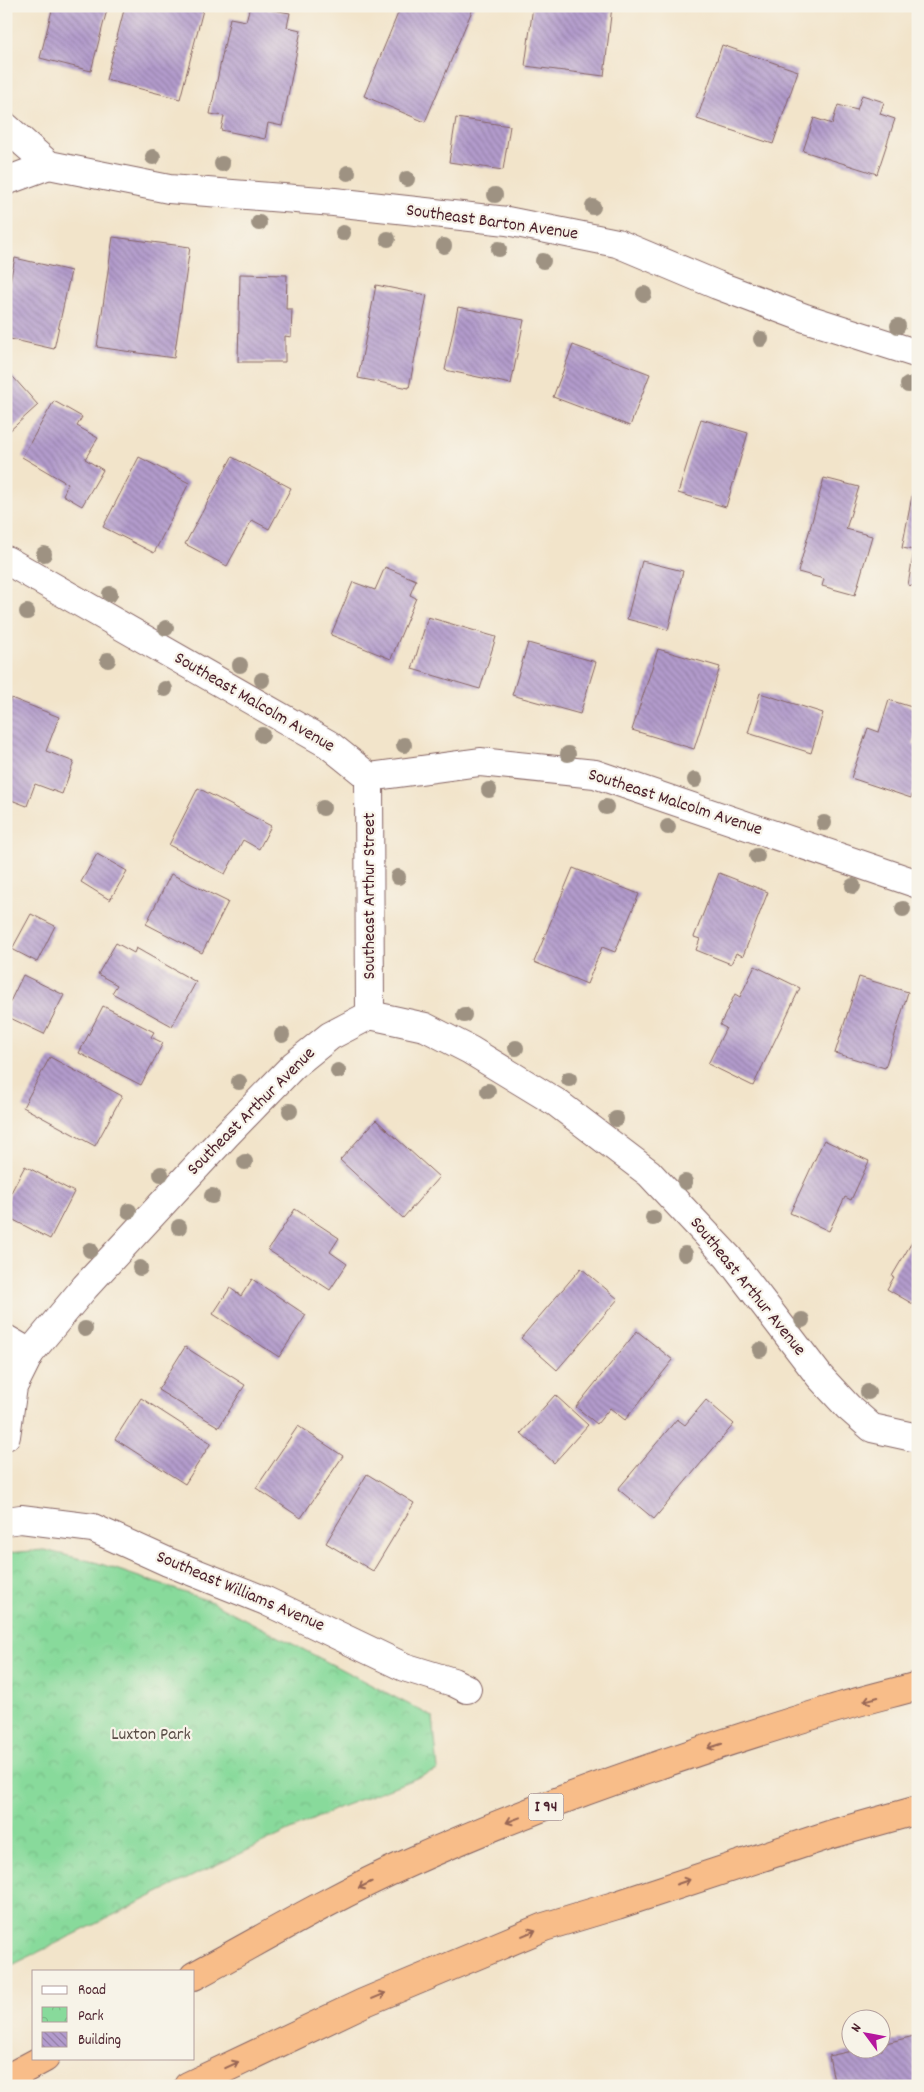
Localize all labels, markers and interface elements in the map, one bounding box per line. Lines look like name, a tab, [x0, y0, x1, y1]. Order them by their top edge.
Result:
street label: Southeast Barton Avenue	[404, 199, 580, 247]
street label: Southeast Malcolm Avenue	[169, 647, 339, 759]
street label: Southeast Malcolm Avenue	[585, 763, 765, 843]
street label: Southeast Arthur Street	[358, 812, 383, 980]
street label: Southeast Arthur Avenue	[182, 1042, 322, 1182]
street label: Southeast Arthur Avenue	[683, 1212, 811, 1362]
street label: Southeast Williams Avenue	[152, 1545, 328, 1639]
one-way arrow	[863, 1695, 879, 1704]
park label: Luxton Park	[111, 1723, 191, 1748]
one-way arrow	[708, 1742, 724, 1751]
road number: I 94	[528, 1794, 564, 1820]
one-way arrow	[506, 1816, 522, 1825]
one-way arrow	[675, 1877, 691, 1886]
one-way arrow	[357, 1880, 372, 1890]
one-way arrow	[521, 1928, 536, 1938]
legend	[32, 1970, 195, 2060]
text: Road	[78, 1980, 106, 2002]
one-way arrow	[371, 1991, 386, 2001]
text: Park	[78, 2006, 104, 2028]
north arrow	[842, 2010, 892, 2060]
text: N	[846, 2020, 867, 2036]
text: Building	[78, 2030, 121, 2052]
one-way arrow	[224, 2060, 239, 2069]

